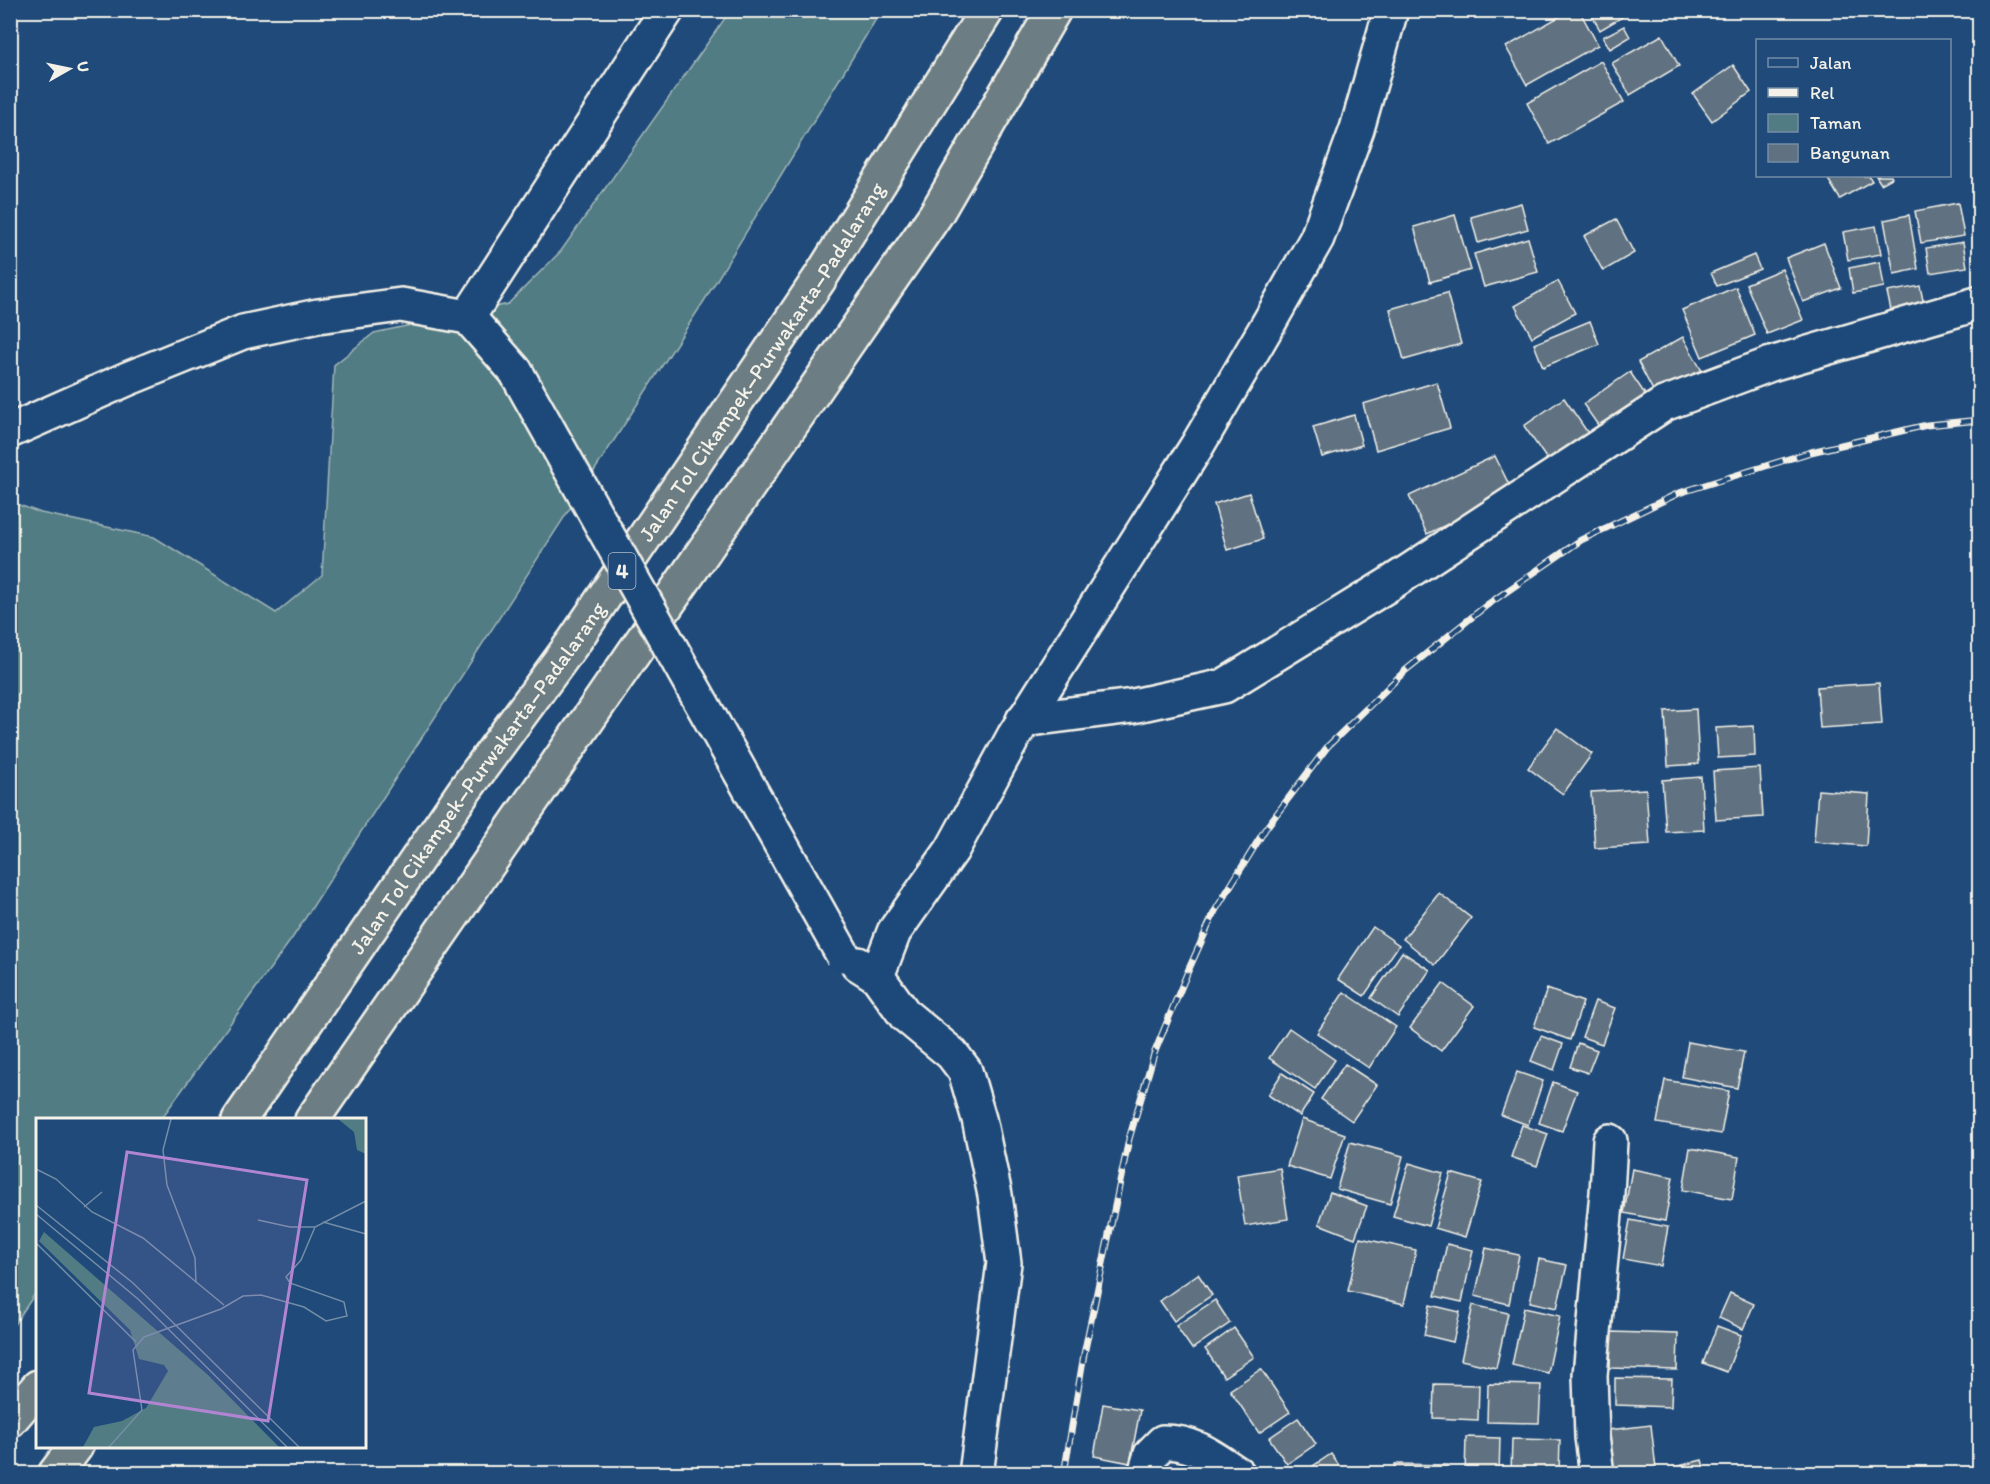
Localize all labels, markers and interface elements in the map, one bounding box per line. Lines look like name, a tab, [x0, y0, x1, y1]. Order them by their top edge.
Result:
north arrow	[39, 39, 99, 99]
legend	[1756, 39, 1951, 177]
text: Jalan	[1810, 52, 1852, 74]
text: U	[73, 60, 94, 73]
text: Rel	[1810, 82, 1834, 104]
text: Taman	[1810, 112, 1862, 134]
text: Bangunan	[1810, 142, 1890, 164]
street label: Jalan Tol Cikampek–Purwakarta–Padalarang	[633, 176, 891, 547]
road number: 4	[608, 553, 636, 589]
street label: Jalan Tol Cikampek–Purwakarta–Padalarang	[344, 596, 612, 959]
inset map	[36, 1118, 366, 1448]

